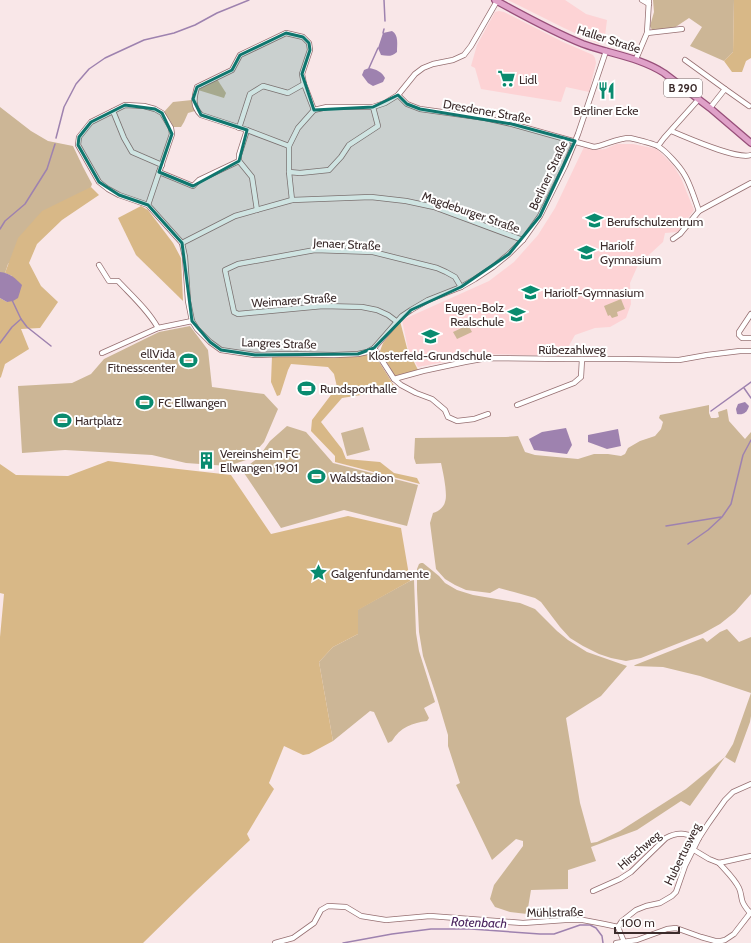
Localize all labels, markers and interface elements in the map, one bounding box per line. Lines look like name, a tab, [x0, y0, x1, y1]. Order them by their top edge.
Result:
street label: Haller Straße	[575, 22, 643, 56]
supermarket icon: Lidl	[496, 69, 516, 89]
place label: Lidl	[519, 72, 537, 87]
road number: B 290	[664, 79, 702, 97]
restaurant icon: Berliner Ecke	[596, 81, 616, 101]
street label: Dresdener Straße	[442, 96, 532, 126]
place label: Berliner Ecke	[574, 103, 638, 118]
street label: Berliner Straße	[525, 138, 571, 212]
street label: Magdeburger Straße	[420, 188, 522, 236]
school or university icon: Berufschulzentrum	[584, 211, 604, 231]
place label: Berufschulzentrum	[607, 214, 703, 229]
street label: Jenaer Straße	[312, 235, 381, 253]
place label: Hariolf Gymnasium	[600, 238, 661, 267]
school or university icon: Hariolf Gymnasium	[577, 242, 597, 262]
school or university icon: Hariolf-Gymnasium	[521, 282, 541, 302]
place label: Hariolf-Gymnasium	[544, 285, 644, 300]
street label: Weimarer Straße	[251, 290, 337, 310]
place label: Eugen-Bolz Realschule	[445, 300, 504, 329]
school or university icon: Eugen-Bolz Realschule	[507, 304, 527, 324]
school or university icon: Klosterfeld-Grundschule	[420, 326, 440, 346]
street label: Langres Straße	[241, 334, 317, 352]
street label: Rübezahlweg	[538, 342, 607, 357]
place label: ellVida Fitnesscenter	[107, 346, 175, 375]
place label: Klosterfeld-Grundschule	[368, 348, 492, 363]
sports icon: ellVida Fitnesscenter	[178, 350, 198, 370]
sports icon: Rundsporthalle	[297, 378, 317, 398]
place label: Rundsporthalle	[320, 381, 397, 396]
sports icon: FC Ellwangen	[135, 392, 155, 412]
place label: FC Ellwangen	[158, 395, 227, 410]
sports icon: Hartplatz	[52, 410, 72, 430]
place label: Hartplatz	[75, 413, 122, 428]
place label: Vereinsheim FC Ellwangen 1901	[220, 446, 299, 475]
building icon: Vereinsheim FC Ellwangen 1901	[197, 450, 217, 470]
sports icon: Waldstadion	[307, 467, 327, 487]
place label: Waldstadion	[330, 470, 394, 485]
place icon: Galgenfundamente	[308, 563, 328, 583]
place label: Galgenfundamente	[331, 566, 429, 581]
street label: Hubertusweg	[661, 820, 704, 888]
street label: Hirschweg	[614, 827, 664, 873]
street label: Mühlstraße	[527, 904, 583, 920]
scale bar	[615, 909, 679, 935]
water label: Rotenbach	[451, 913, 507, 931]
text: 100 m	[621, 915, 655, 930]

